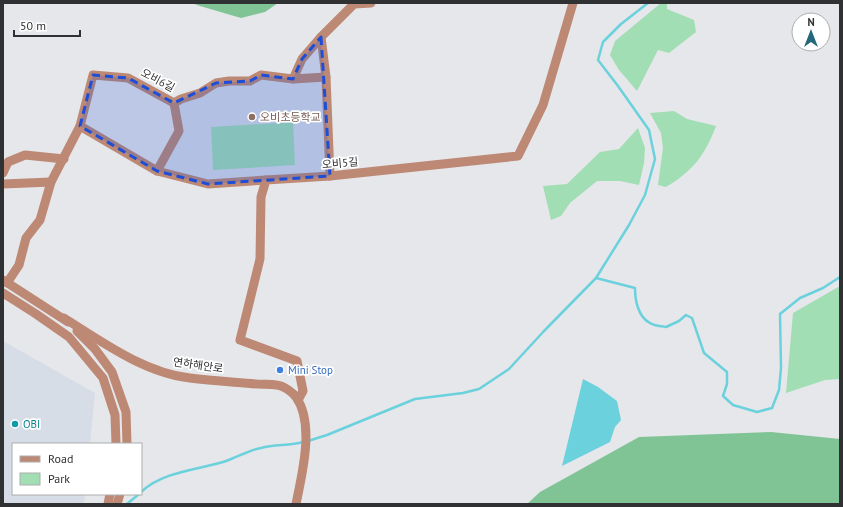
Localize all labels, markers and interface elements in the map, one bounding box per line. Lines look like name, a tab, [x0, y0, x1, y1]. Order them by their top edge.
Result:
scale bar	[14, 12, 80, 38]
north arrow	[791, 12, 831, 52]
text: N	[807, 15, 815, 29]
text: 50 m	[20, 18, 46, 33]
street label: 오비6길	[139, 65, 177, 95]
place label: 오비초등학교	[260, 110, 321, 124]
marker: 오비초등학교	[247, 112, 257, 122]
street label: 오비5길	[321, 154, 359, 172]
street label: 연하해안로	[172, 355, 224, 375]
place label: Mini Stop	[288, 363, 333, 377]
marker: Mini Stop	[275, 365, 285, 375]
place label: OBI	[23, 417, 40, 431]
marker: OBI	[10, 419, 20, 429]
legend	[12, 443, 142, 495]
text: Road	[48, 451, 73, 466]
text: Park	[48, 471, 70, 486]

